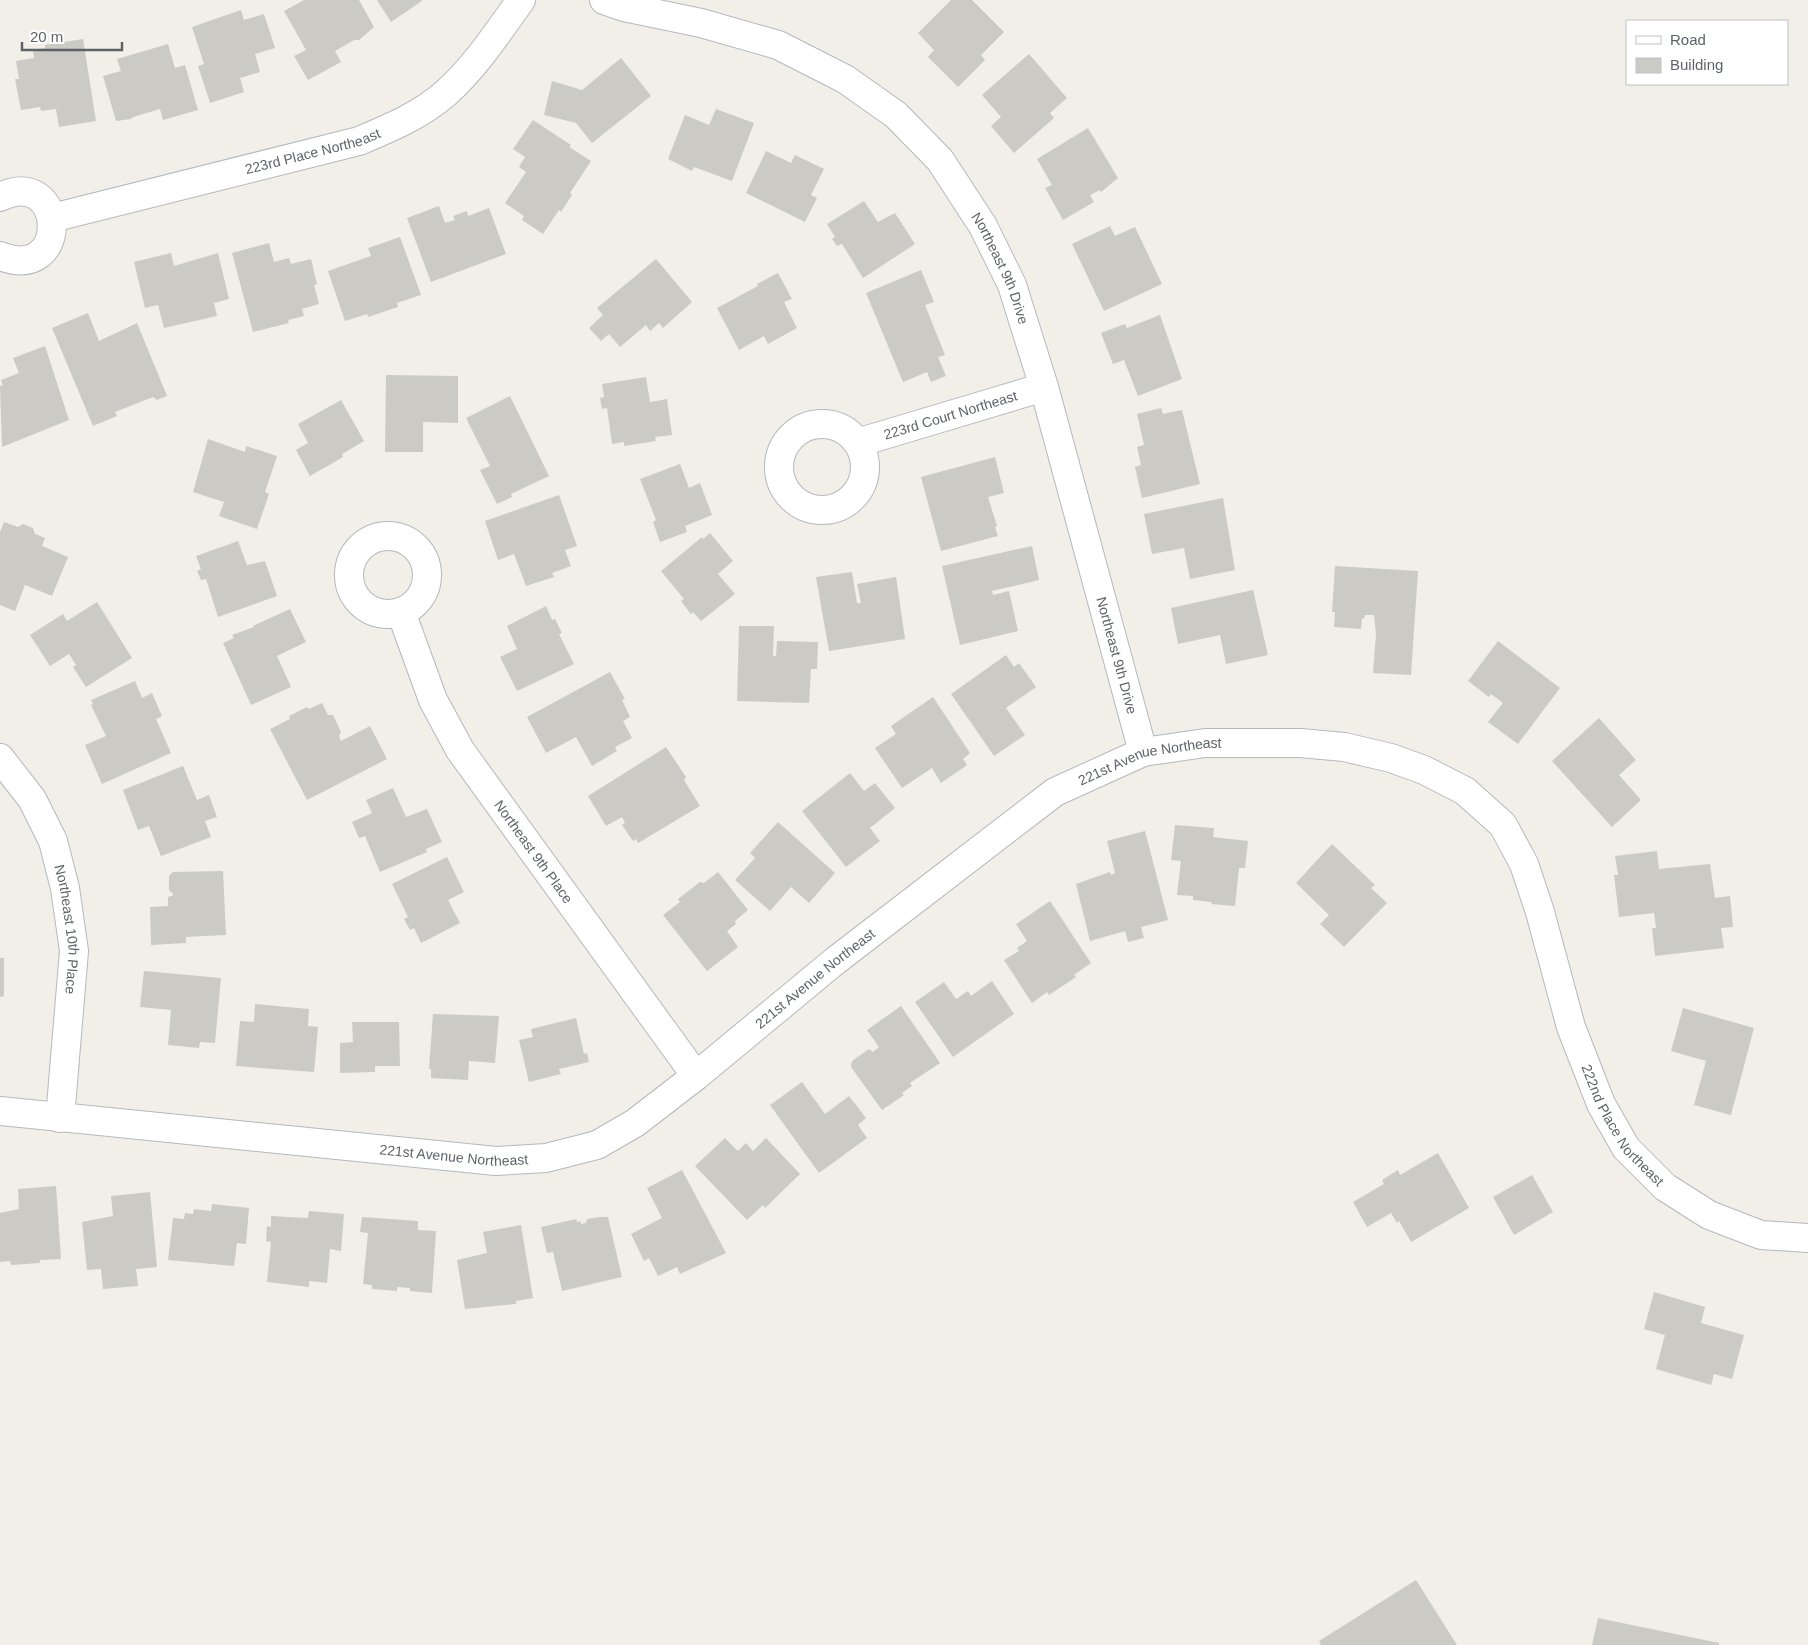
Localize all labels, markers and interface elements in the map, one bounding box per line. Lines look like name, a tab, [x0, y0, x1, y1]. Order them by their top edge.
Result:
scale bar	[22, 20, 122, 52]
legend	[1626, 20, 1788, 85]
text: 20 m	[30, 28, 63, 45]
text: Road	[1670, 31, 1706, 48]
text: Building	[1670, 56, 1723, 73]
street label: 223rd Place Northeast	[243, 125, 383, 177]
street label: Northeast 9th Drive	[968, 209, 1032, 326]
street label: 223rd Court Northeast	[882, 387, 1019, 443]
street label: Northeast 9th Drive	[1093, 595, 1140, 716]
street label: 221st Avenue Northeast	[1076, 735, 1221, 788]
street label: Northeast 9th Place	[491, 797, 576, 906]
street label: Northeast 10th Place	[51, 863, 82, 995]
street label: 221st Avenue Northeast	[752, 925, 878, 1032]
street label: 222nd Place Northeast	[1578, 1062, 1667, 1189]
street label: 221st Avenue Northeast	[379, 1141, 529, 1169]

